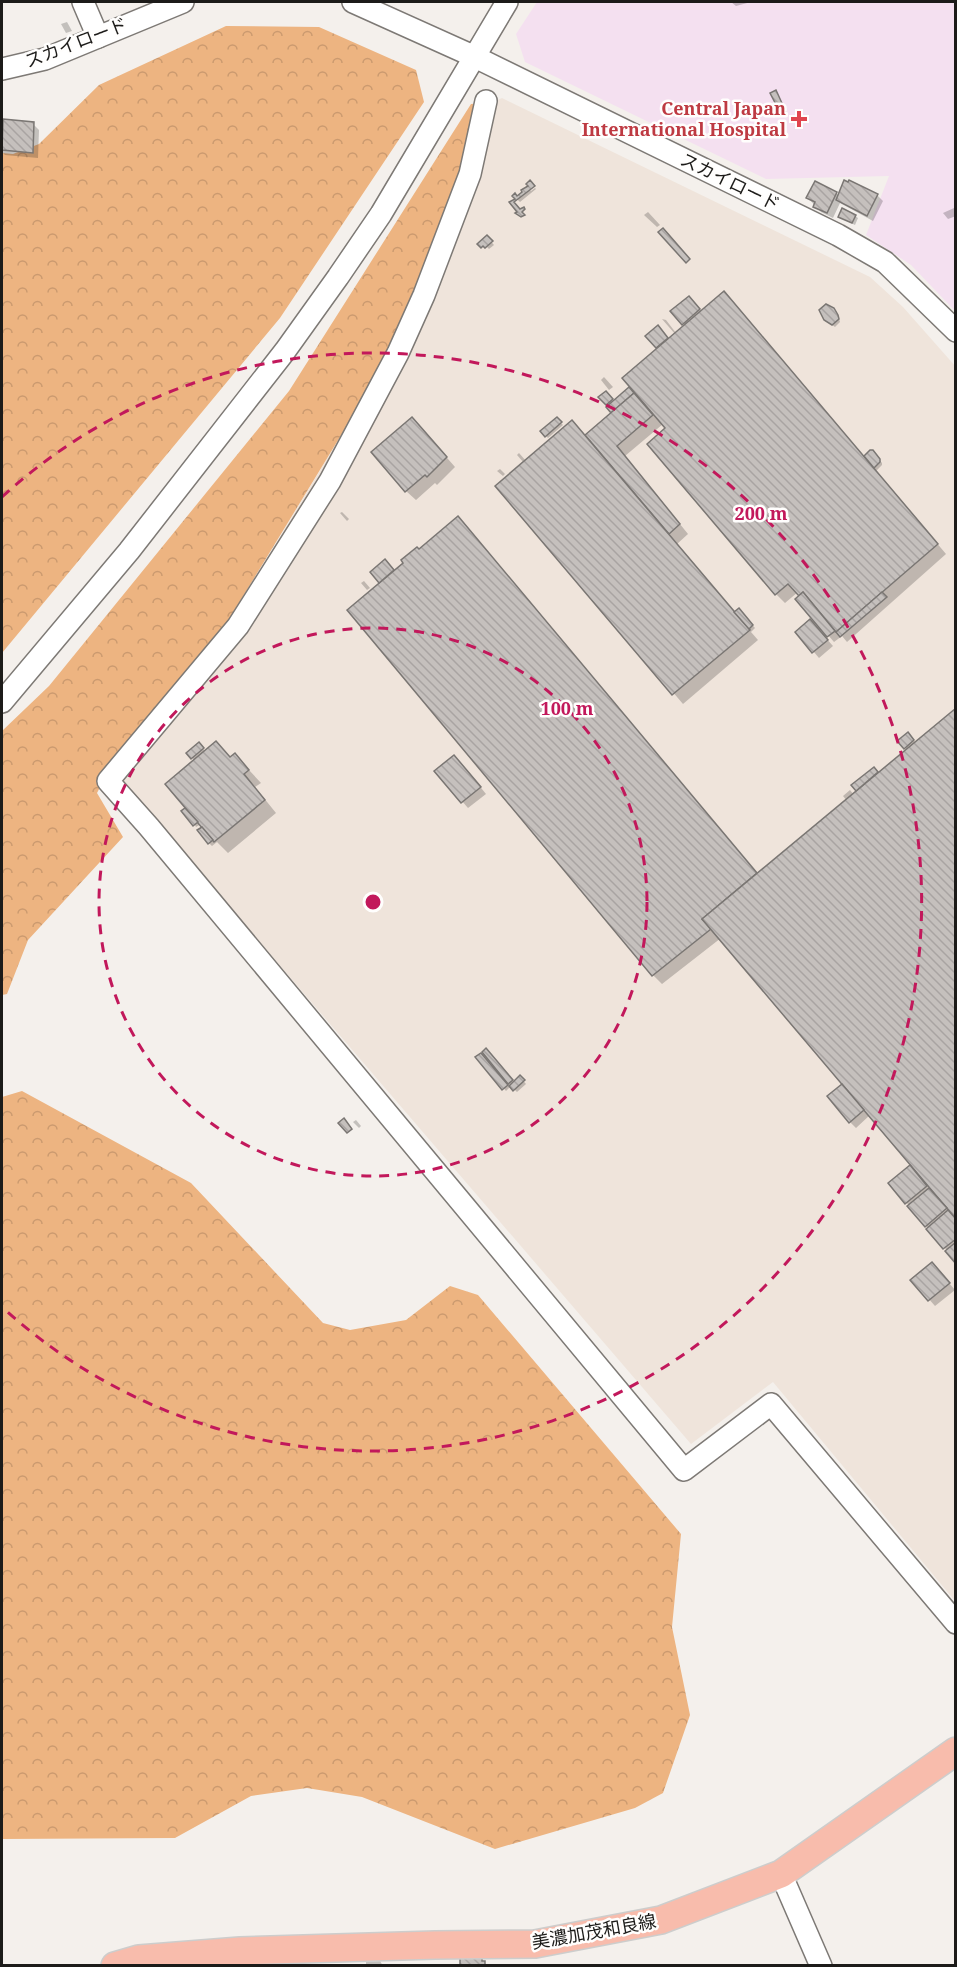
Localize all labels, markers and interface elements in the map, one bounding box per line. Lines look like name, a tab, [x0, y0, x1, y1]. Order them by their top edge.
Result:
street label: スカイロード	[21, 12, 130, 73]
place label: Central Japan International Hospital	[582, 96, 787, 141]
marker: Central Japan International Hospital	[790, 110, 808, 128]
street label: スカイロード	[677, 147, 784, 216]
text: 200 m	[735, 501, 788, 525]
text: 100 m	[541, 696, 594, 720]
centre of rings	[363, 892, 383, 912]
street label: 美濃加茂和良線	[530, 1908, 658, 1954]

